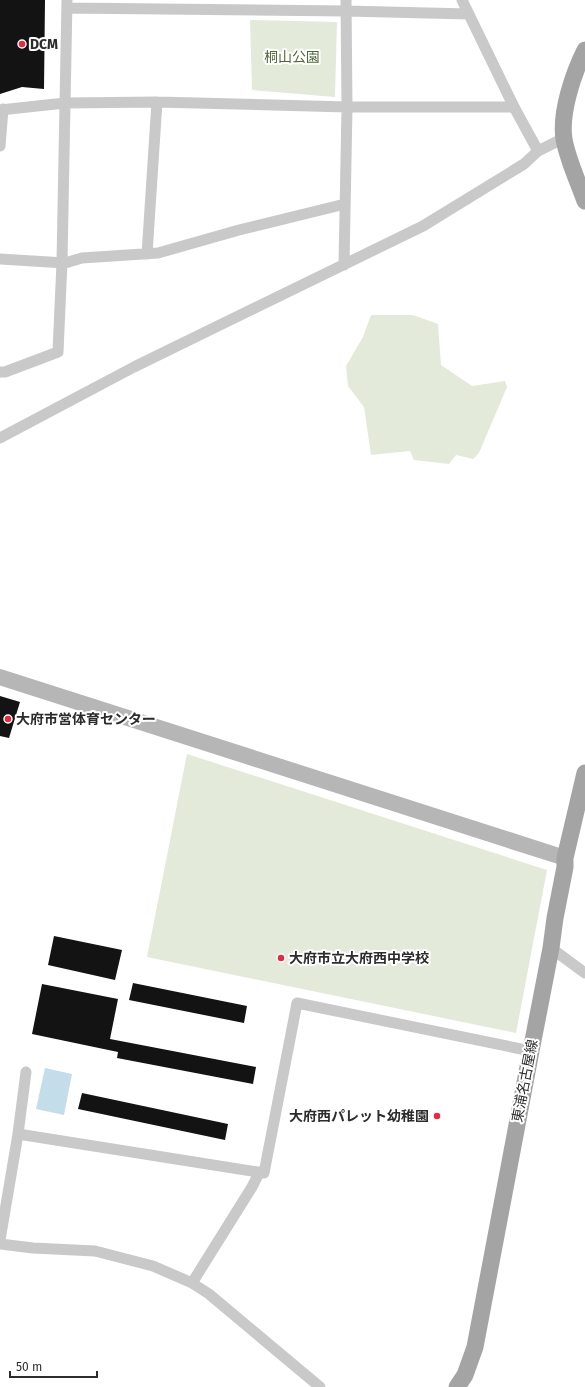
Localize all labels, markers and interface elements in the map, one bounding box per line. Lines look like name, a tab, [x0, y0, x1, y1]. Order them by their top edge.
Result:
place label: DCM	[30, 36, 58, 53]
marker: DCM	[17, 39, 27, 49]
park label: 桐山公園	[264, 49, 320, 66]
place label: 大府市営体育センター	[16, 711, 156, 728]
marker: 大府市営体育センター	[3, 714, 13, 724]
place label: 大府市立大府西中学校	[289, 950, 429, 967]
marker: 大府市立大府西中学校	[276, 953, 286, 963]
street label: 東浦名古屋線	[509, 1038, 541, 1124]
place label: 大府西パレット幼稚園	[289, 1108, 429, 1125]
marker: 大府西パレット幼稚園	[432, 1111, 442, 1121]
scale bar	[10, 1353, 97, 1379]
text: 50 m	[16, 1360, 42, 1374]

